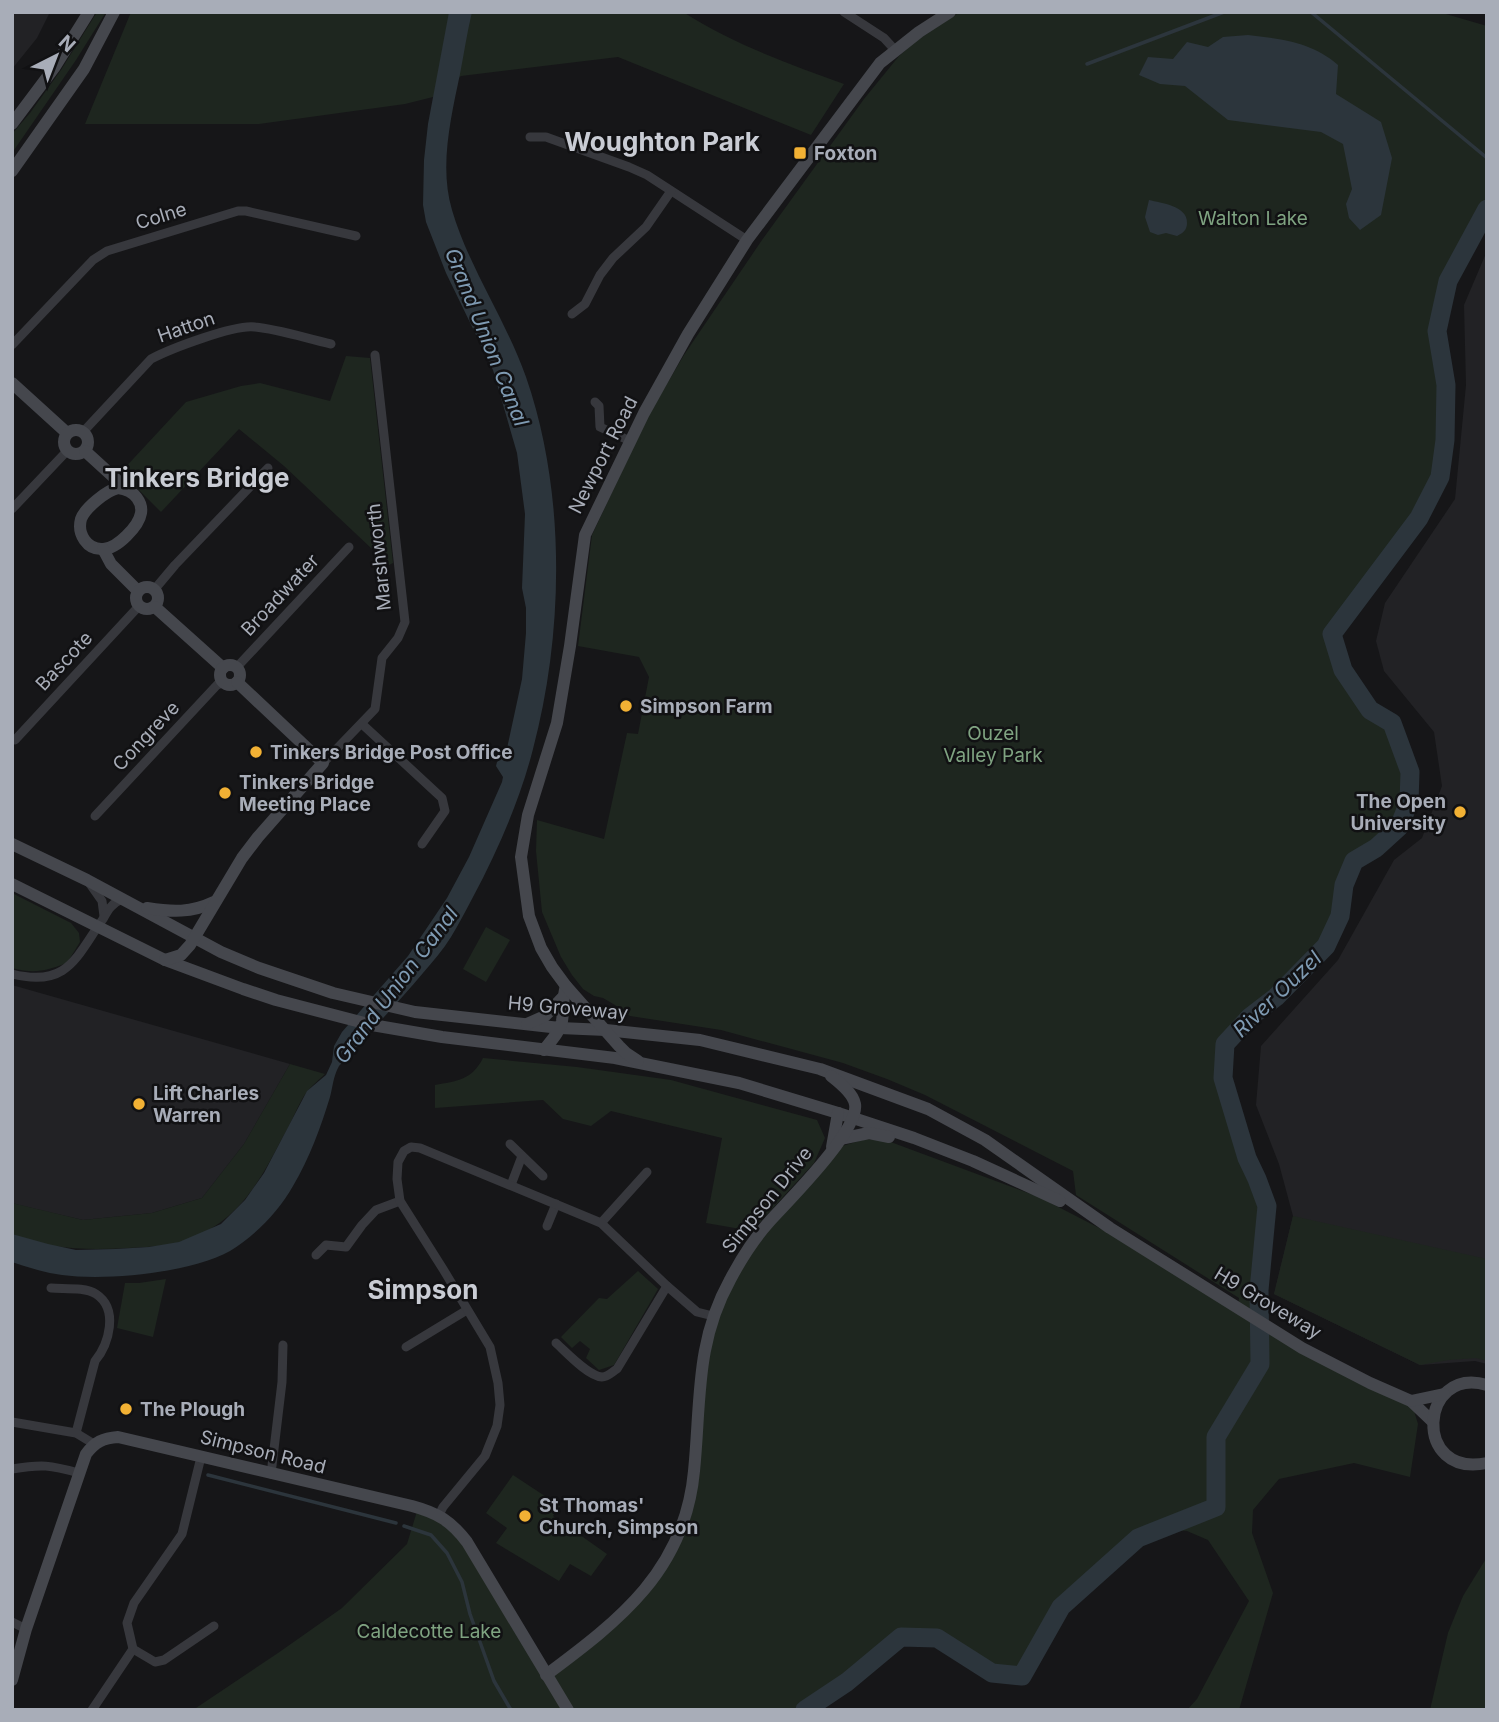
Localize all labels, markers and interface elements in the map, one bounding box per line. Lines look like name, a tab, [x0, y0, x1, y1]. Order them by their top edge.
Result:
north arrow	[21, 21, 91, 91]
text: N	[54, 30, 80, 57]
district label: Woughton Park	[564, 126, 760, 157]
place label: Foxton	[814, 142, 877, 165]
marker: Foxton	[792, 145, 808, 161]
street label: Colne	[133, 197, 189, 235]
park label: Walton Lake	[1198, 207, 1308, 230]
water label: Grand Union Canal	[440, 244, 535, 431]
street label: Hatton	[154, 306, 218, 348]
street label: Newport Road	[564, 393, 642, 517]
district label: Tinkers Bridge	[104, 462, 290, 493]
street label: Marshworth	[362, 502, 396, 612]
street label: Broadwater	[236, 549, 324, 641]
street label: Bascote	[31, 627, 97, 695]
place label: Simpson Farm	[640, 695, 773, 718]
street label: Congreve	[108, 696, 184, 776]
marker: Simpson Farm	[618, 698, 634, 714]
park label: Ouzel Valley Park	[943, 722, 1043, 767]
place label: Tinkers Bridge Post Office	[270, 741, 513, 764]
marker: Tinkers Bridge Post Office	[248, 744, 264, 760]
place label: Tinkers Bridge Meeting Place	[239, 771, 374, 816]
marker: Tinkers Bridge Meeting Place	[217, 785, 233, 801]
place label: The Open University	[1350, 790, 1447, 835]
marker: The Open University	[1452, 804, 1468, 820]
water label: Grand Union Canal	[329, 901, 464, 1068]
water label: River Ouzel	[1228, 945, 1327, 1042]
street label: H9 Groveway	[507, 991, 630, 1025]
place label: Lift Charles Warren	[153, 1082, 259, 1127]
marker: Lift Charles Warren	[131, 1096, 147, 1112]
street label: Simpson Drive	[717, 1142, 817, 1258]
street label: H9 Groveway	[1210, 1262, 1326, 1344]
district label: Simpson	[368, 1274, 478, 1305]
place label: The Plough	[140, 1398, 245, 1421]
marker: The Plough	[118, 1401, 134, 1417]
street label: Simpson Road	[198, 1425, 328, 1479]
place label: St Thomas' Church, Simpson	[539, 1494, 698, 1539]
marker: St Thomas' Church, Simpson	[517, 1508, 533, 1524]
park label: Caldecotte Lake	[357, 1620, 501, 1643]

